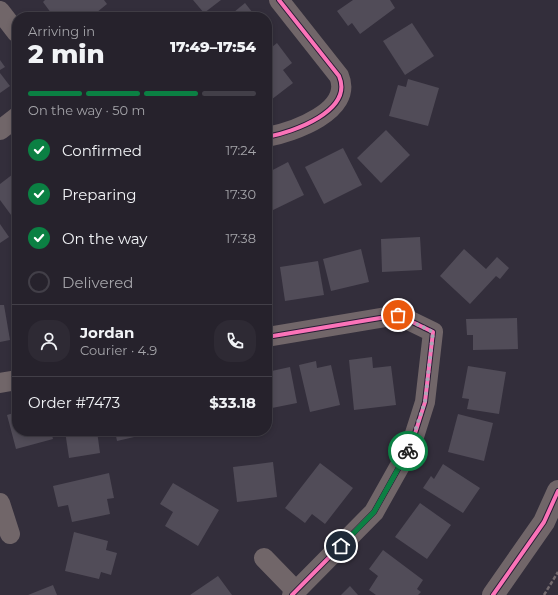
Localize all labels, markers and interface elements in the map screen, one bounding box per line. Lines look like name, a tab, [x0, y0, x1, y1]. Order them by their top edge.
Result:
text: Arriving in	[28, 23, 95, 39]
text: 17:49–17:54	[170, 37, 256, 56]
text: 2 min	[28, 38, 105, 70]
text: On the way · 50 m	[28, 102, 145, 118]
icon: check	[28, 139, 50, 161]
text: Confirmed	[62, 141, 142, 160]
text: 17:24	[225, 142, 256, 158]
icon: check	[28, 183, 50, 205]
text: Preparing	[62, 185, 137, 204]
text: 17:30	[225, 186, 256, 202]
icon: check	[28, 227, 50, 249]
text: On the way	[62, 229, 147, 248]
text: 17:38	[226, 230, 256, 246]
text: Delivered	[62, 273, 134, 292]
pin	[381, 298, 415, 332]
icon: bag	[387, 304, 409, 326]
button: person	[28, 320, 70, 362]
button: phone	[214, 320, 256, 362]
text: Jordan	[80, 323, 134, 342]
text: Courier · 4.9	[80, 342, 157, 358]
text: Order #7473	[28, 393, 120, 412]
text: $33.18	[209, 393, 256, 412]
courier	[388, 431, 428, 471]
icon: bike	[397, 440, 419, 462]
pin	[324, 529, 358, 563]
icon: home	[330, 535, 352, 557]

